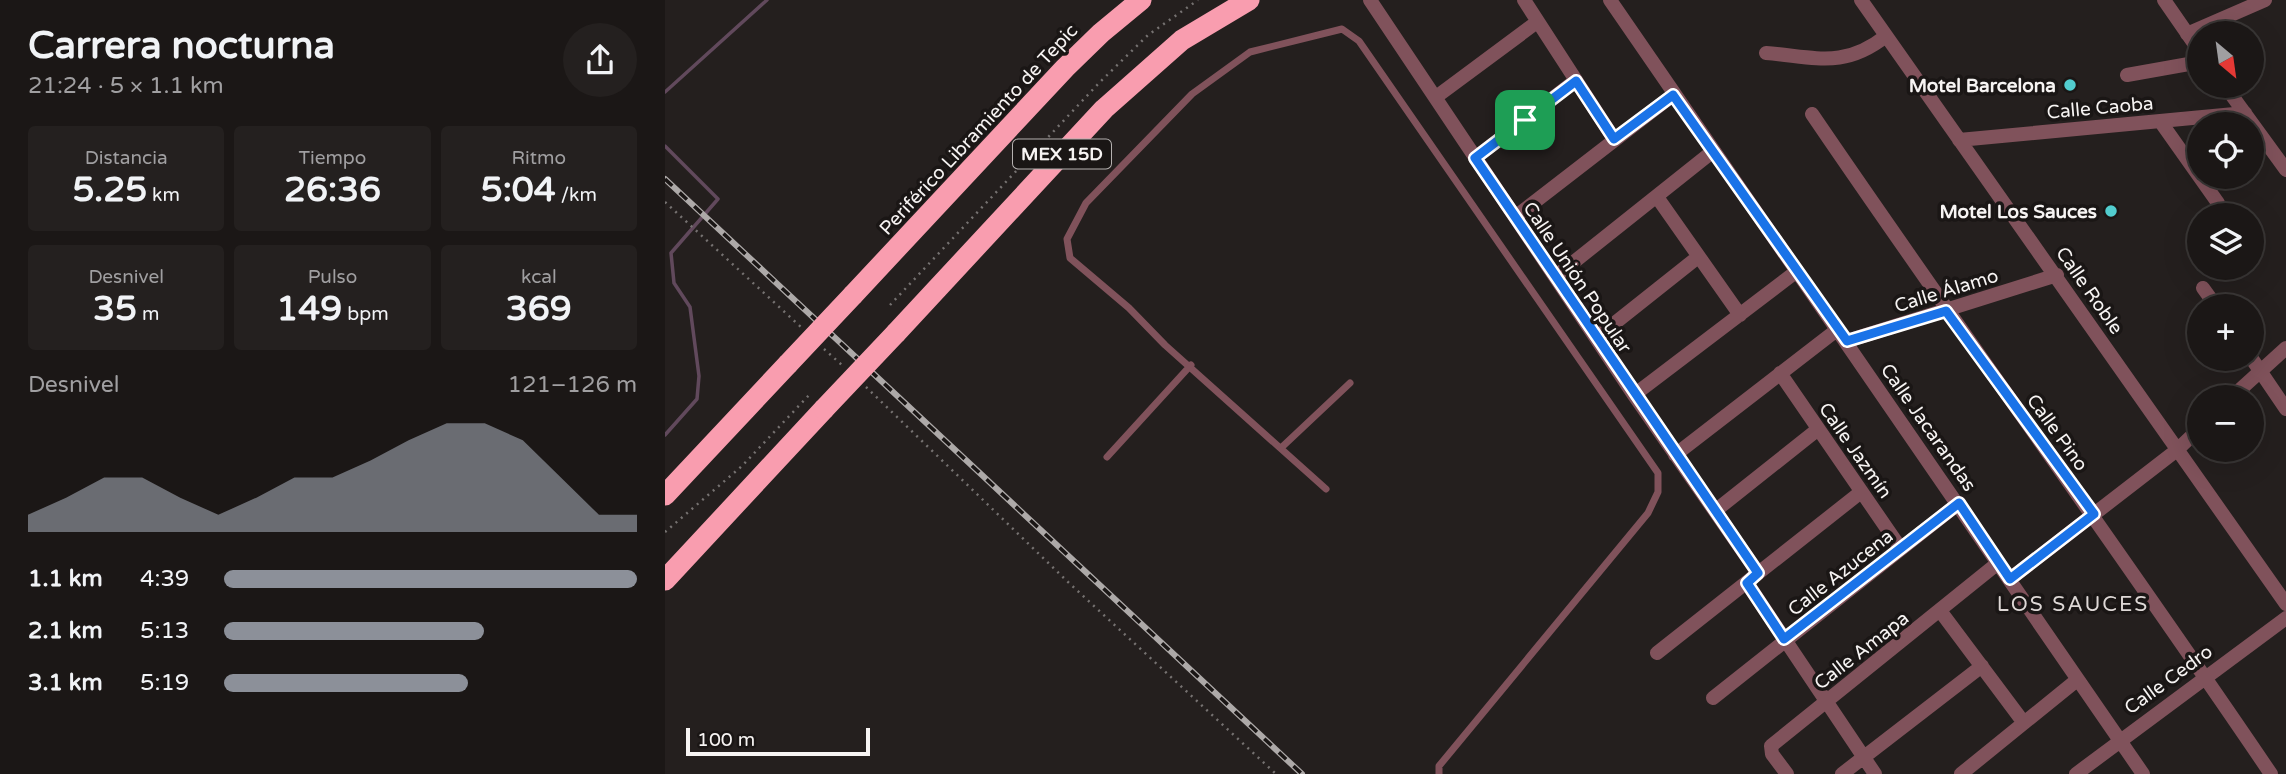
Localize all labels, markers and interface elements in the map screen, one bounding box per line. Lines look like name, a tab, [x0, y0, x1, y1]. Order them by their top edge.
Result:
street label: Periférico Libramiento de Tepic	[875, 20, 1082, 240]
north arrow	[2187, 21, 2265, 98]
map controls	[2187, 21, 2264, 462]
text: Carrera nocturna	[28, 23, 335, 69]
button: share	[563, 23, 637, 97]
text: 21:24 · 5 × 1.1 km	[28, 72, 224, 100]
place label: Motel Barcelona	[1909, 75, 2056, 97]
marker: Motel Barcelona	[2062, 77, 2078, 93]
pin	[1495, 90, 1555, 150]
street label: Calle Caoba	[2046, 92, 2154, 124]
icon: arrive	[1506, 101, 1544, 139]
button: locate	[2187, 112, 2264, 189]
road number: MEX 15D	[1013, 140, 1111, 168]
text: Distancia	[85, 147, 168, 169]
text: Tiempo	[299, 147, 366, 169]
text: Ritmo	[512, 147, 566, 169]
text: 5.25	[72, 169, 147, 211]
text: 26:36	[284, 169, 381, 211]
text: 5:04	[481, 169, 556, 211]
text: km	[147, 184, 180, 206]
text: /km	[556, 184, 597, 206]
street label: Calle Unión Popular	[1518, 198, 1636, 358]
place label: Motel Los Sauces	[1940, 201, 2097, 223]
marker: Motel Los Sauces	[2103, 203, 2119, 219]
button: layers	[2187, 203, 2264, 280]
street label: Calle Roble	[2051, 243, 2127, 338]
street label: Calle Álamo	[1891, 264, 2001, 317]
text: Desnivel	[88, 266, 164, 288]
text: Pulso	[308, 266, 357, 288]
text: kcal	[521, 266, 557, 288]
text: 35	[93, 288, 137, 330]
text: 149	[276, 288, 342, 330]
text: 369	[506, 288, 572, 330]
button: +	[2187, 294, 2264, 371]
text: m	[137, 303, 159, 325]
text: bpm	[342, 303, 389, 325]
street label: Calle Jacarandas	[1876, 360, 1980, 496]
text: Desnivel	[28, 371, 119, 399]
text: 121–126 m	[508, 371, 637, 399]
button: −	[2187, 385, 2264, 462]
street label: Calle Pino	[2022, 390, 2092, 475]
street label: Calle Jazmín	[1814, 398, 1896, 503]
street label: Calle Azucena	[1784, 525, 1898, 621]
text: 1.1 km	[28, 565, 103, 593]
text: 4:39	[140, 565, 189, 593]
district label: LOS SAUCES	[1997, 592, 2149, 617]
street label: Calle Amapa	[1810, 607, 1913, 695]
text: 2.1 km	[28, 617, 103, 645]
text: 5:13	[140, 617, 189, 645]
street label: Calle Cedro	[2120, 641, 2217, 719]
text: 3.1 km	[28, 669, 103, 697]
text: 5:19	[140, 669, 189, 697]
scale bar	[686, 725, 870, 757]
text: 100 m	[697, 729, 755, 751]

